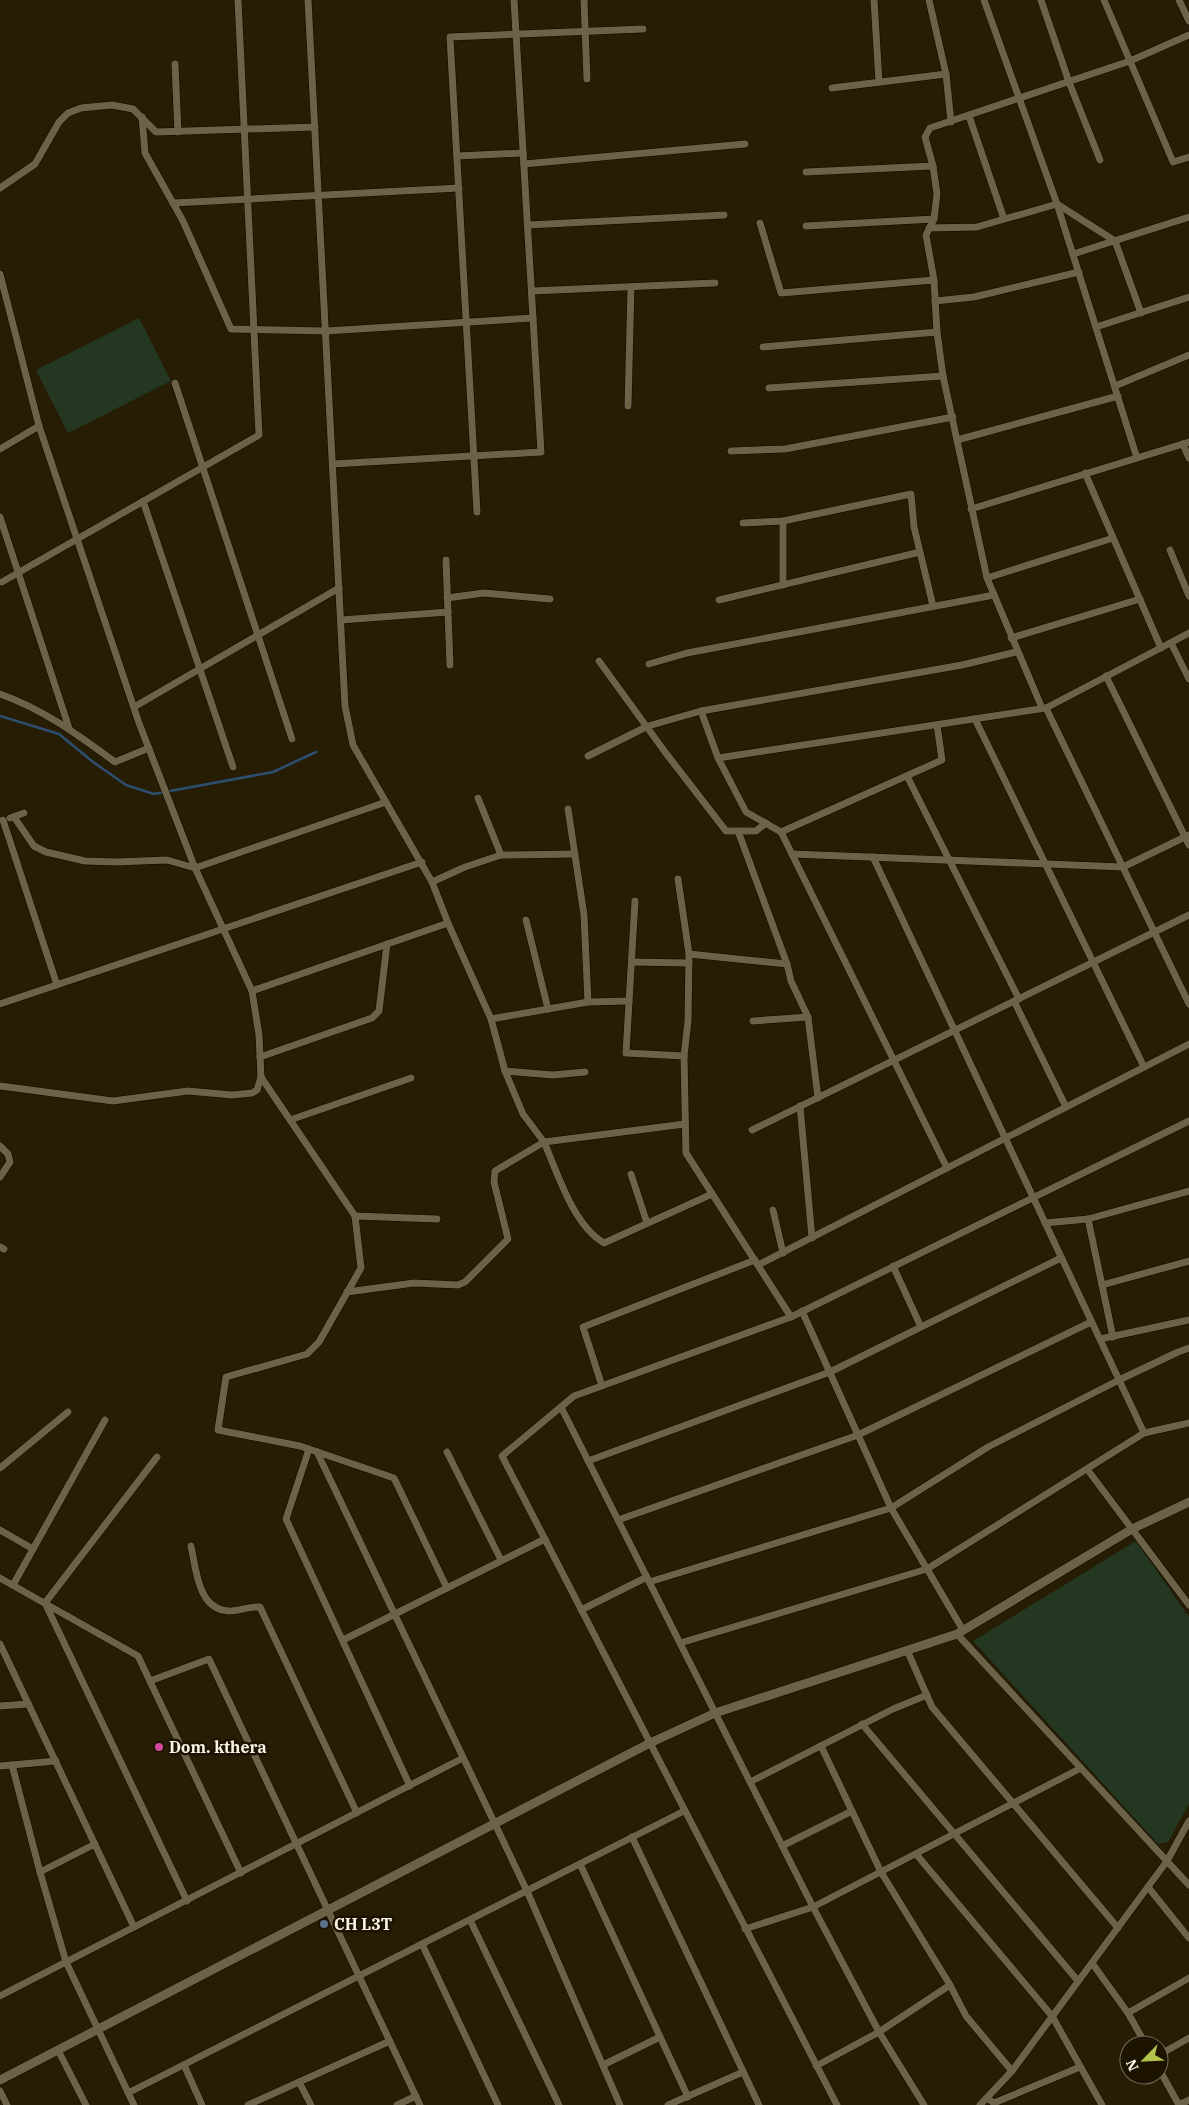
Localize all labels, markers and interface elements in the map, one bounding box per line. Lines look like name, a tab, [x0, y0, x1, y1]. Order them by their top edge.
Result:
place label: Dom. kthera	[169, 1737, 267, 1757]
marker: Dom. kthera	[153, 1741, 165, 1753]
place label: CH L3T	[334, 1914, 392, 1934]
marker: CH L3T	[318, 1918, 330, 1930]
north arrow	[1119, 2035, 1169, 2085]
text: N	[1122, 2057, 1143, 2074]

